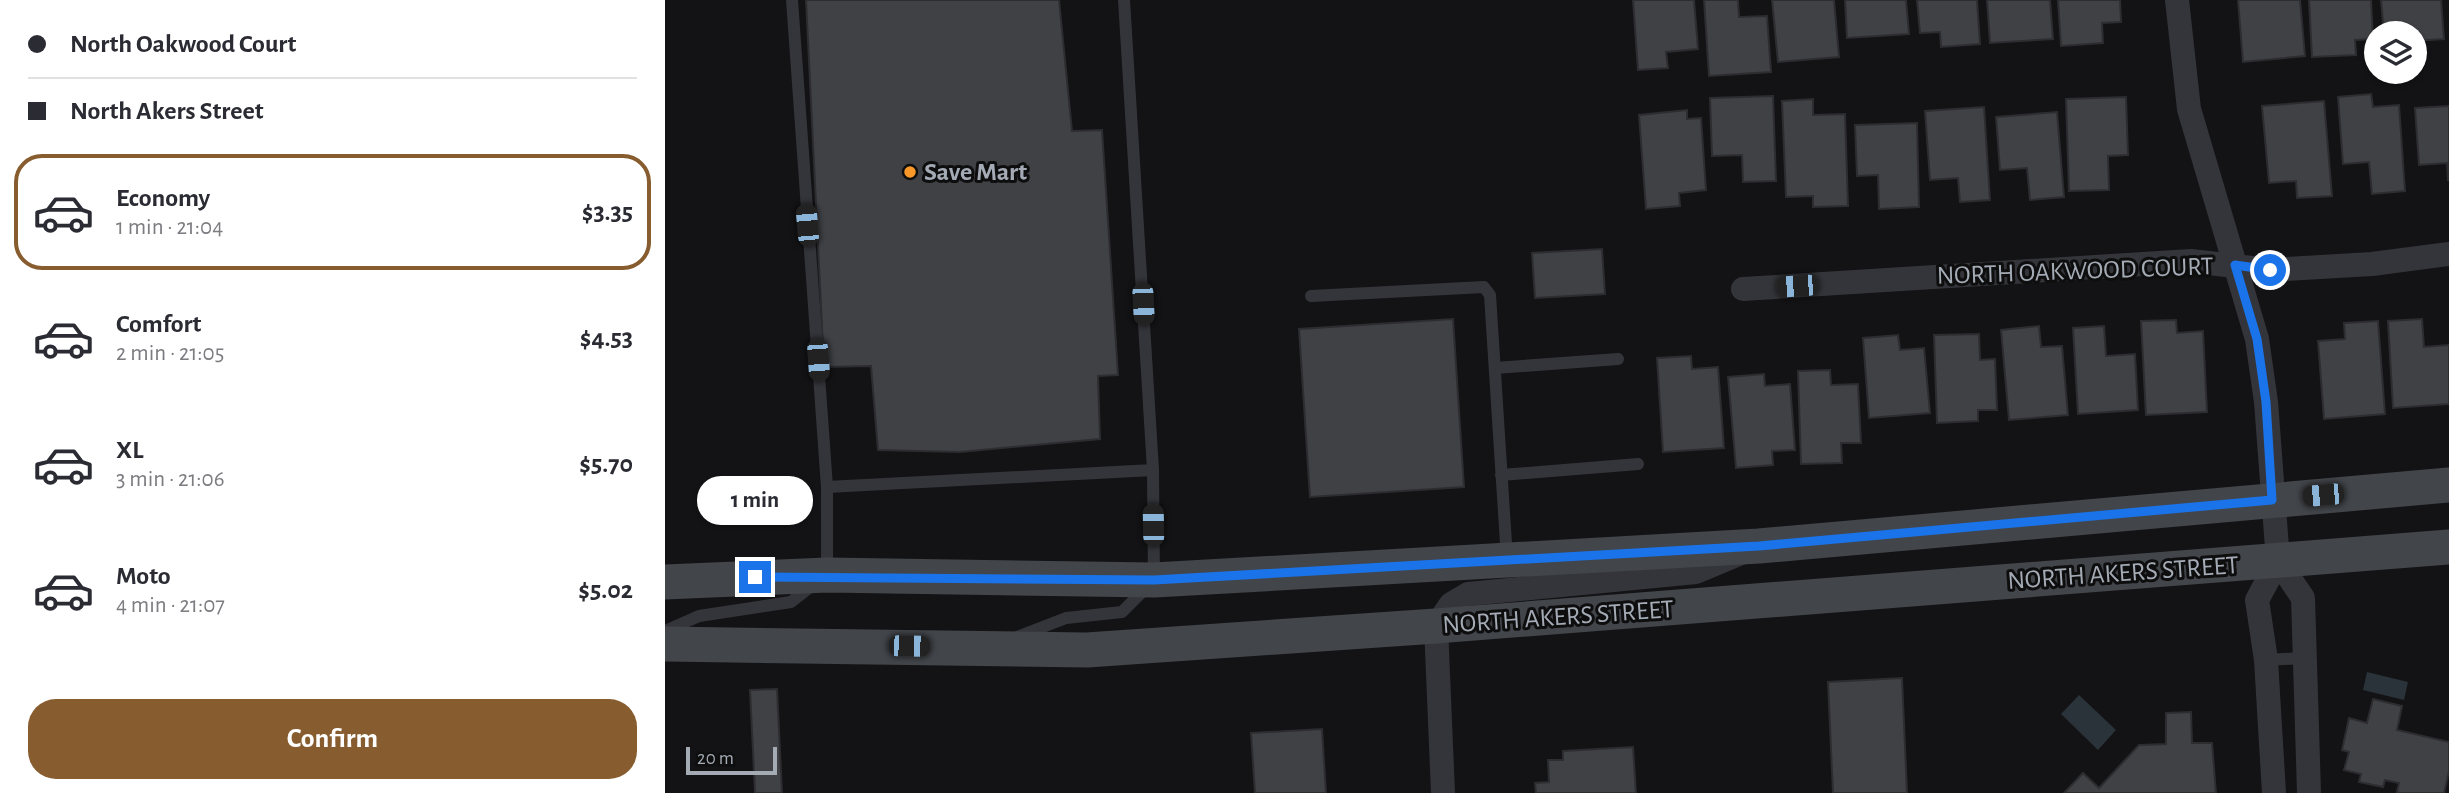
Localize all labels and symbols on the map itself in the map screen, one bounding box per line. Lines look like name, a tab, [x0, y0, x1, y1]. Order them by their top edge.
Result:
place label: Save Mart	[924, 159, 1027, 185]
marker: Save Mart	[902, 164, 918, 180]
car	[795, 203, 820, 247]
street label: NORTH OAKWOOD COURT	[1936, 253, 2214, 289]
route start	[2254, 254, 2286, 286]
car	[1776, 274, 1819, 298]
car	[1132, 282, 1155, 326]
car	[807, 338, 830, 382]
callout: 1 min	[697, 476, 813, 524]
car	[2302, 483, 2345, 507]
car	[1143, 504, 1164, 546]
street label: NORTH AKERS STREET	[2007, 552, 2240, 594]
route end	[739, 561, 771, 593]
street label: NORTH AKERS STREET	[1442, 596, 1675, 638]
car	[888, 635, 931, 657]
scale bar	[686, 744, 777, 776]

